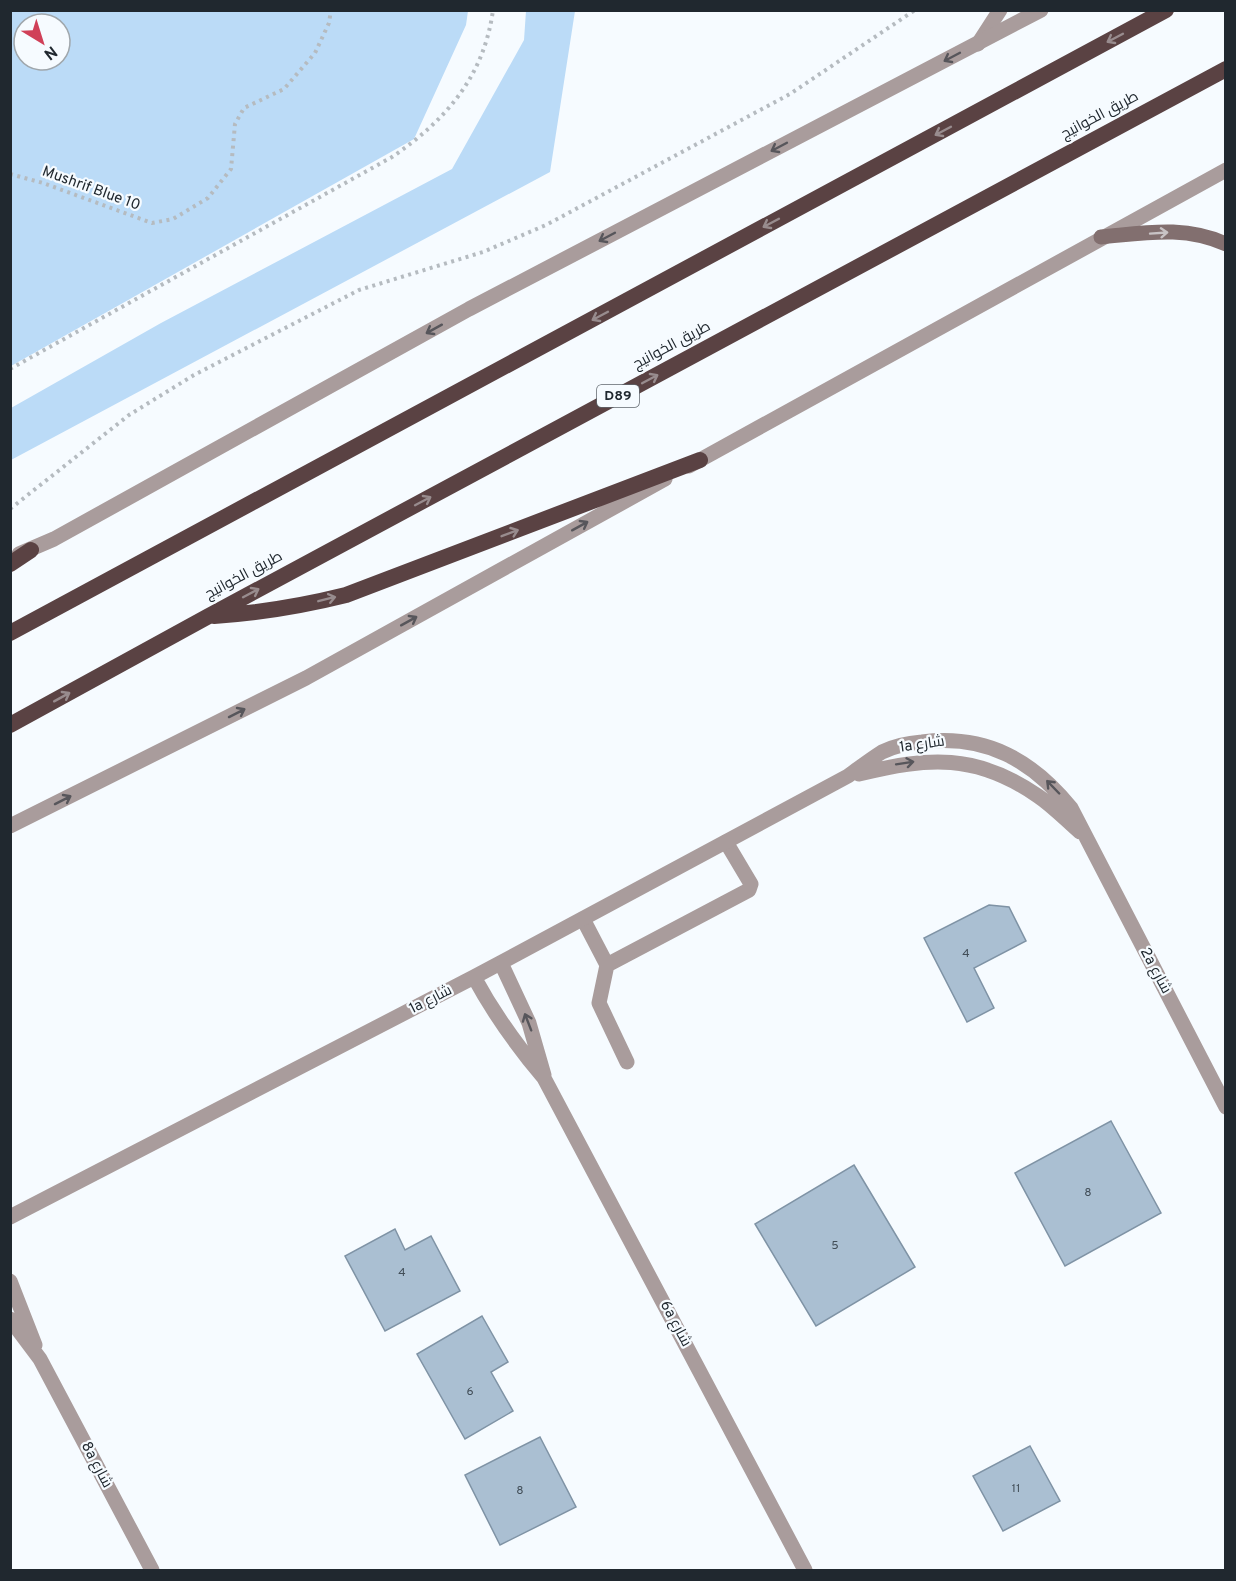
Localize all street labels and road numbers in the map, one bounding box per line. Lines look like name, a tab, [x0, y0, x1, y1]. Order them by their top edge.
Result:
street label: طريق الخوانيج	[1058, 88, 1142, 144]
street label: Mushrif Blue 10	[39, 162, 143, 216]
street label: طريق الخوانيج	[630, 318, 714, 374]
road number: D89	[597, 385, 639, 407]
street label: طريق الخوانيج	[202, 548, 286, 604]
street label: 1a شارع	[898, 732, 946, 758]
street label: 2a شارع	[1135, 945, 1175, 997]
street label: 1a شارع	[406, 981, 456, 1019]
street label: 6a شارع	[655, 1298, 695, 1350]
street label: 8a شارع	[76, 1439, 116, 1491]

